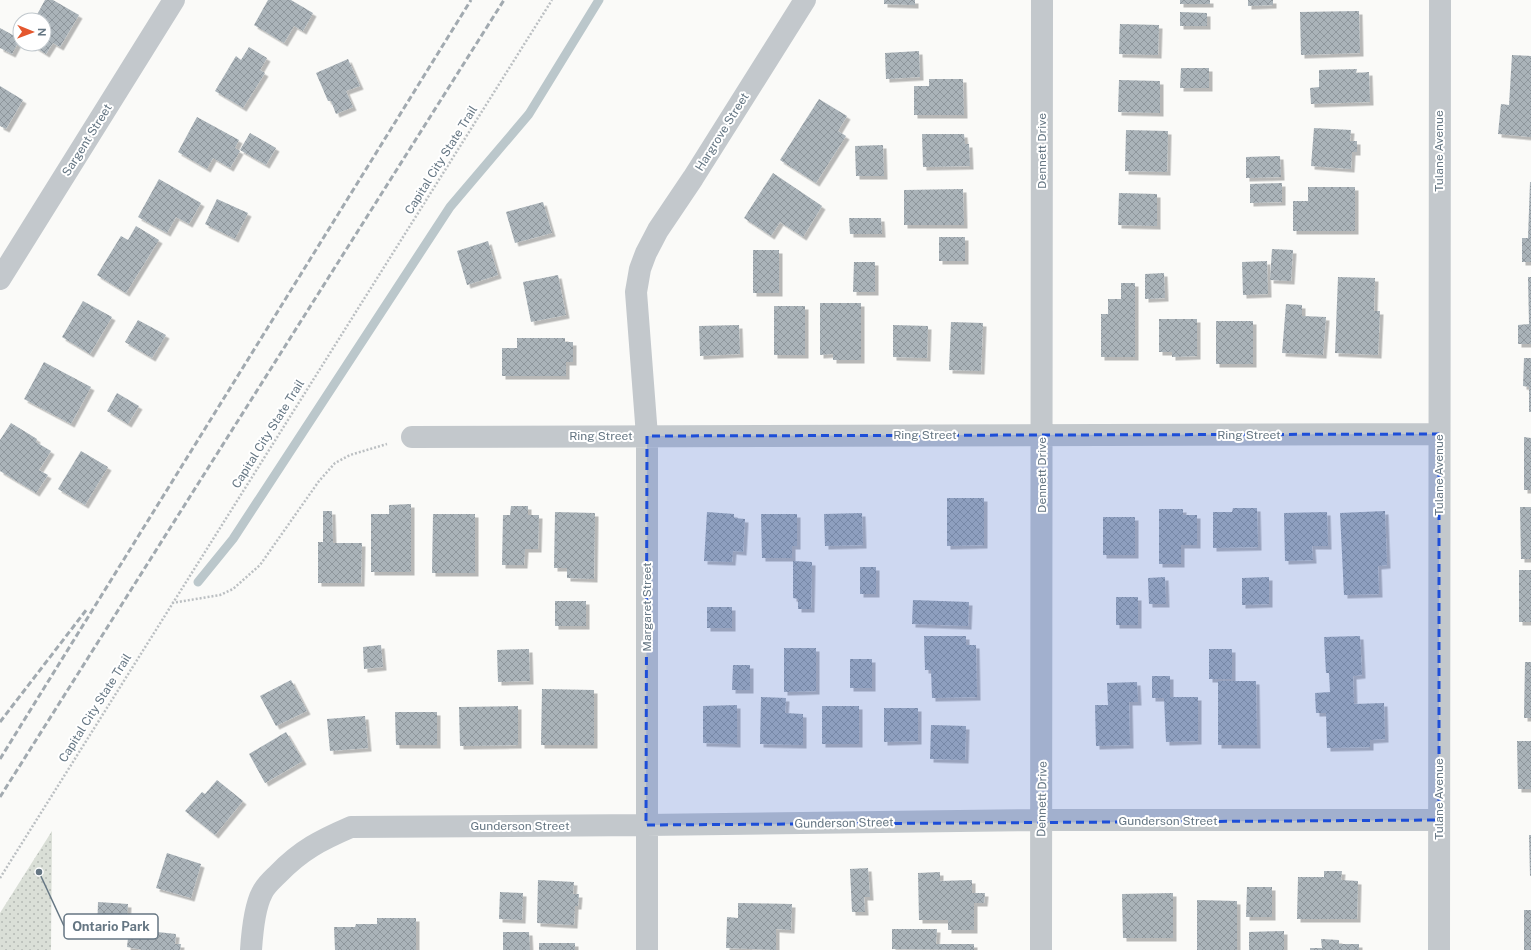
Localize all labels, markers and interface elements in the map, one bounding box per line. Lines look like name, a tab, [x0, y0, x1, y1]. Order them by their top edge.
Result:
north arrow	[12, 12, 52, 52]
text: N	[36, 28, 48, 37]
street label: Hargrove Street	[692, 90, 752, 174]
street label: Sargent Street	[59, 101, 115, 179]
street label: Capital City State Trail	[402, 103, 480, 217]
street label: Tulane Avenue	[1432, 110, 1446, 192]
street label: Dennett Drive	[1035, 113, 1049, 189]
street label: Capital City State Trail	[229, 377, 307, 491]
street label: Ring Street	[893, 428, 957, 442]
street label: Ring Street	[1217, 428, 1281, 442]
street label: Ring Street	[569, 429, 633, 443]
street label: Tulane Avenue	[1432, 434, 1446, 516]
street label: Dennett Drive	[1035, 437, 1049, 513]
street label: Margaret Street	[640, 562, 654, 652]
street label: Capital City State Trail	[56, 651, 134, 765]
street label: Tulane Avenue	[1432, 758, 1446, 840]
street label: Dennett Drive	[1034, 761, 1050, 837]
street label: Gunderson Street	[1118, 814, 1218, 828]
street label: Gunderson Street	[794, 815, 894, 831]
street label: Gunderson Street	[470, 819, 570, 833]
callout: Ontario Park	[64, 914, 158, 939]
text: Ontario Park	[72, 919, 150, 934]

